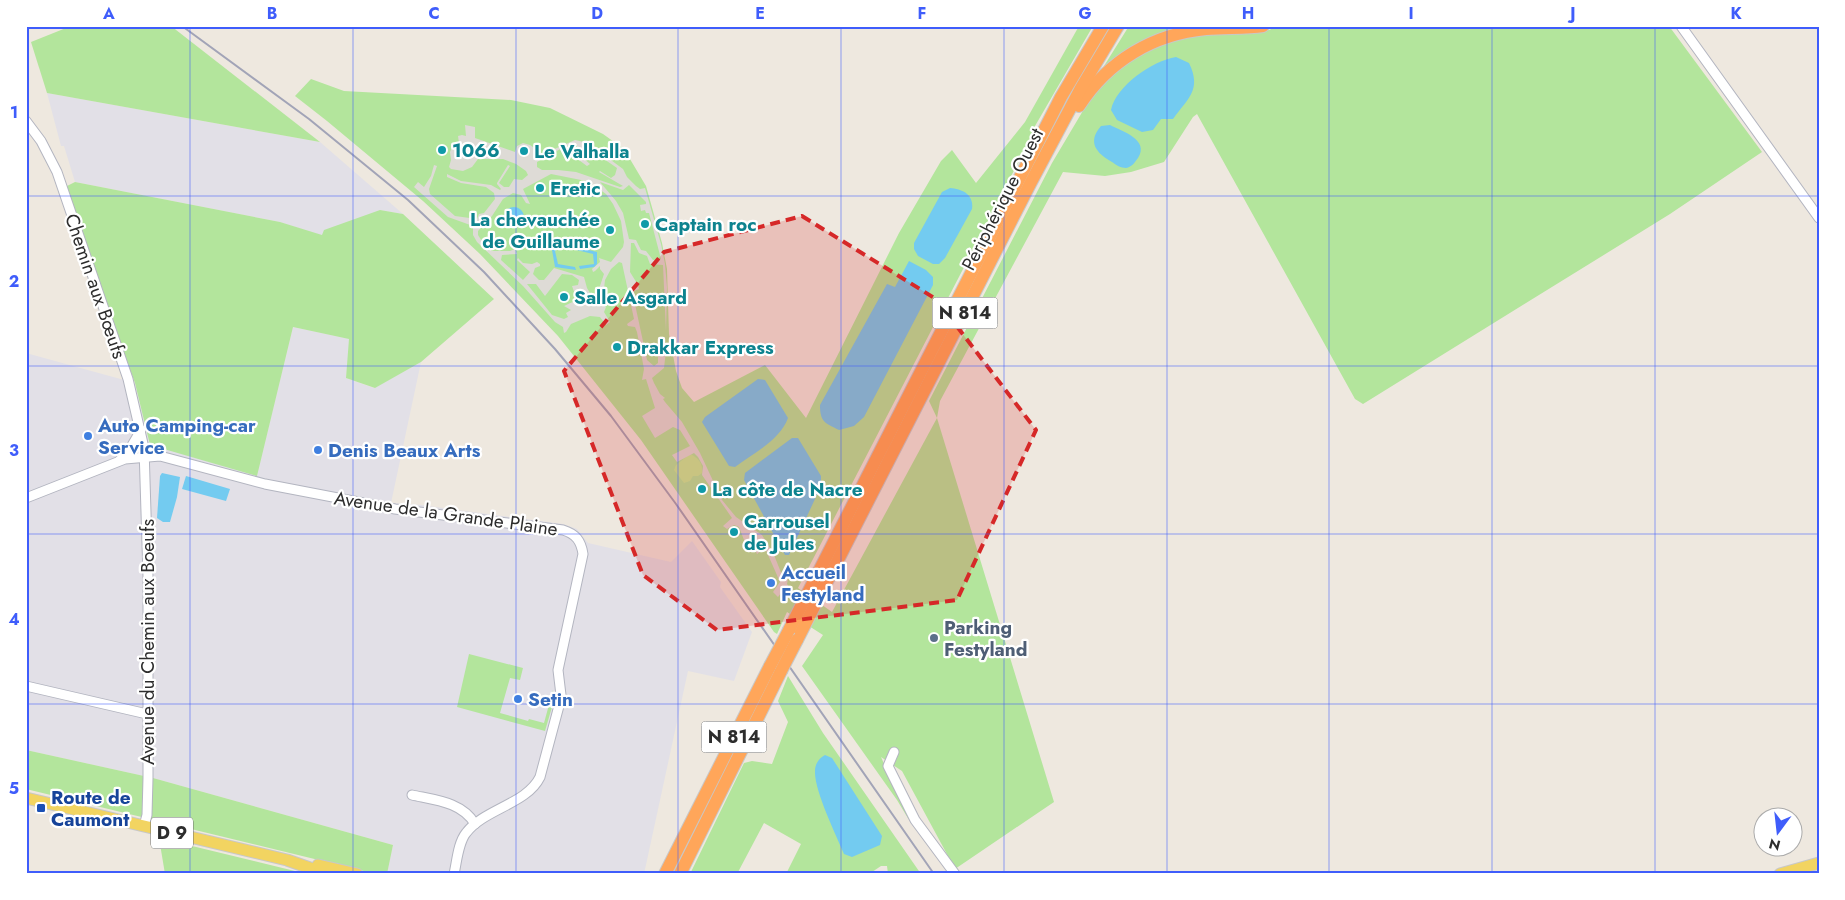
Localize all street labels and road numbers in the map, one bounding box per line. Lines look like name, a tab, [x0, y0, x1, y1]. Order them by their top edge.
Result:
street label: Périphérique Ouest	[955, 123, 1050, 275]
street label: Chemin aux Bœufs	[58, 210, 133, 363]
road number: N 814	[932, 298, 998, 328]
street label: Avenue de la Grande Plaine	[332, 484, 560, 543]
street label: Avenue du Chemin aux Boeufs	[134, 519, 161, 765]
road number: N 814	[702, 722, 766, 752]
road number: D 9	[151, 818, 193, 848]

